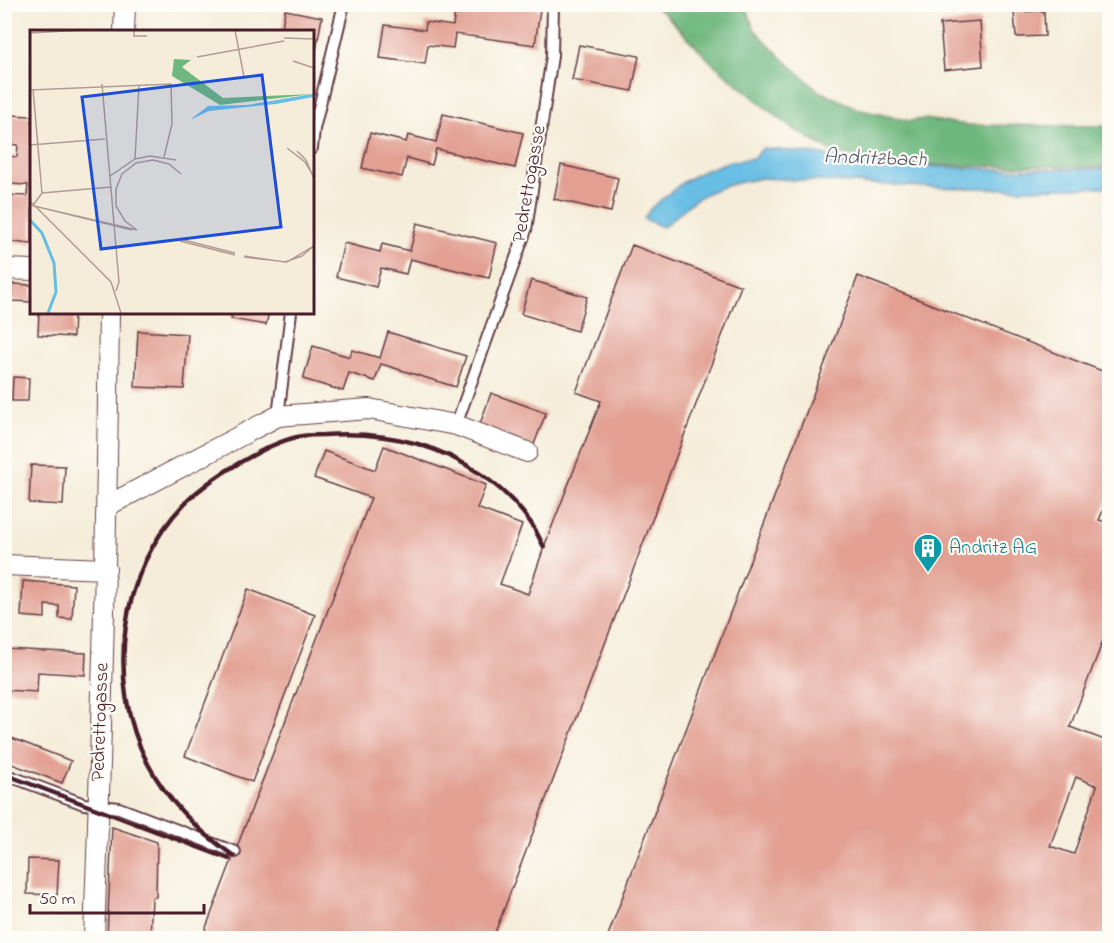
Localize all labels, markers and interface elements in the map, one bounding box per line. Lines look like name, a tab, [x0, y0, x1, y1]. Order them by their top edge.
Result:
inset map	[30, 30, 314, 314]
street label: Pedrettogasse	[505, 123, 556, 245]
water label: Andritzbach	[823, 142, 928, 176]
building icon: Andritz AG	[912, 532, 944, 574]
place label: Andritz AG	[949, 534, 1037, 563]
street label: Pedrettogasse	[84, 662, 119, 782]
scale bar	[30, 877, 204, 915]
text: 50 m	[39, 887, 76, 913]

